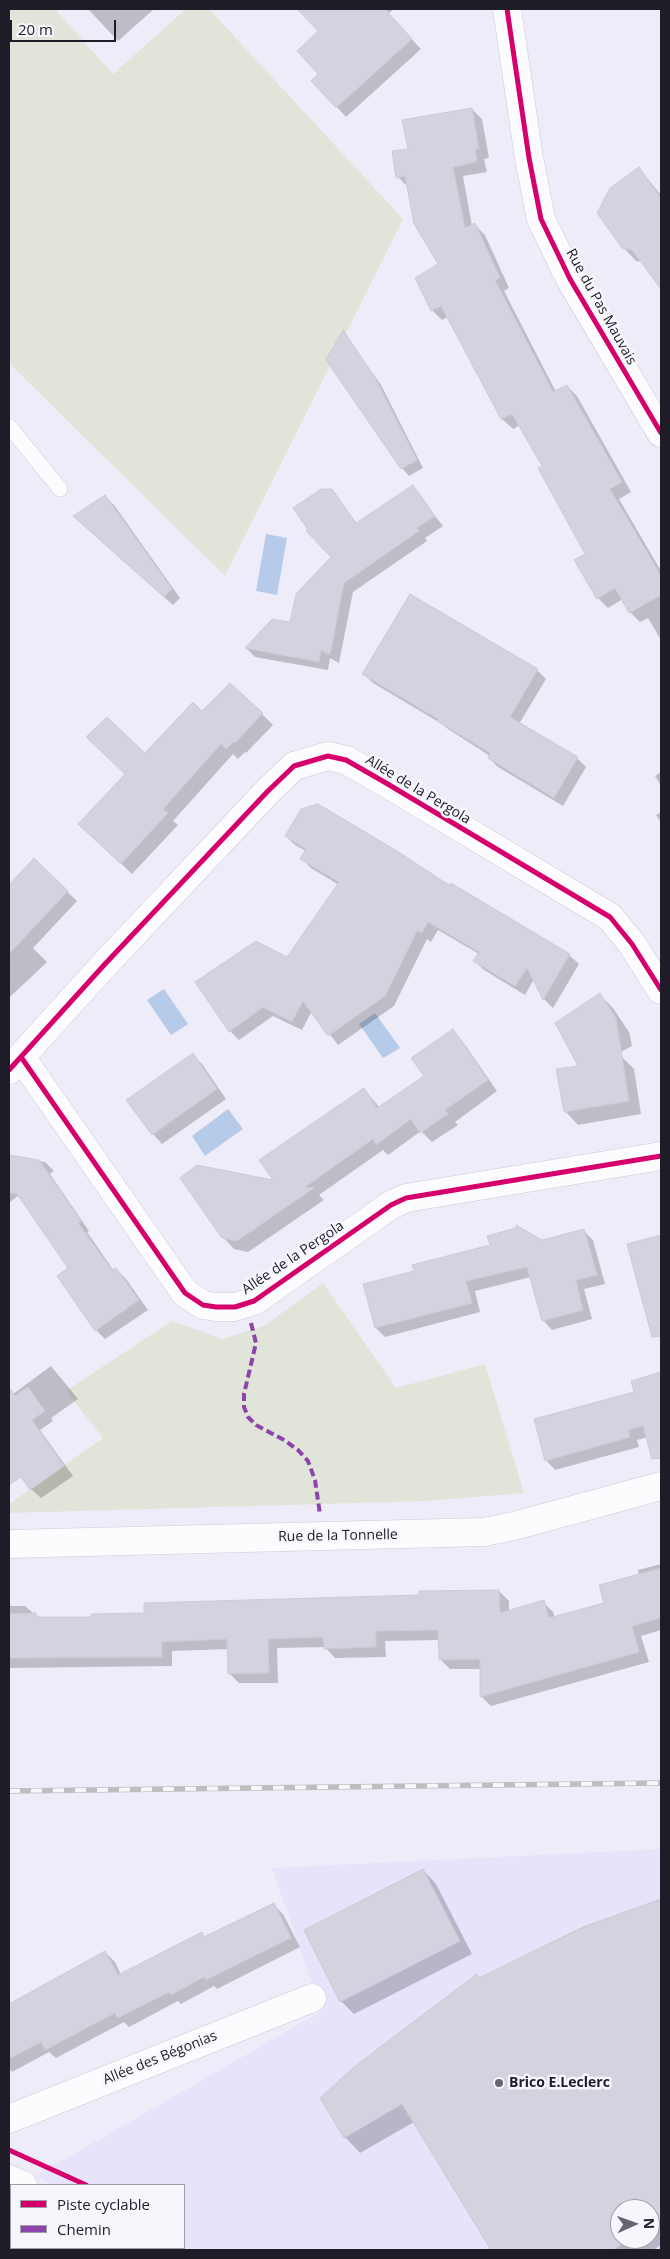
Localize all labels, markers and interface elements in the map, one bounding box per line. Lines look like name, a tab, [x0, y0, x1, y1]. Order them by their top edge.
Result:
scale bar	[12, 10, 119, 42]
text: 20 m	[18, 19, 53, 39]
street label: Rue du Pas Mauvais	[562, 246, 640, 368]
street label: Allée de la Pergola	[362, 752, 474, 828]
street label: Allée de la Pergola	[239, 1218, 347, 1298]
street label: Rue de la Tonnelle	[278, 1527, 398, 1545]
street label: Allée des Bégonias	[101, 2027, 219, 2089]
place label: Brico E.Leclerc	[509, 2075, 610, 2091]
marker: Brico E.Leclerc	[493, 2077, 505, 2089]
legend	[10, 2184, 185, 2249]
text: Piste cyclable	[57, 2194, 150, 2214]
north arrow	[610, 2199, 660, 2249]
text: N	[640, 2217, 659, 2230]
text: Chemin	[57, 2219, 111, 2239]

